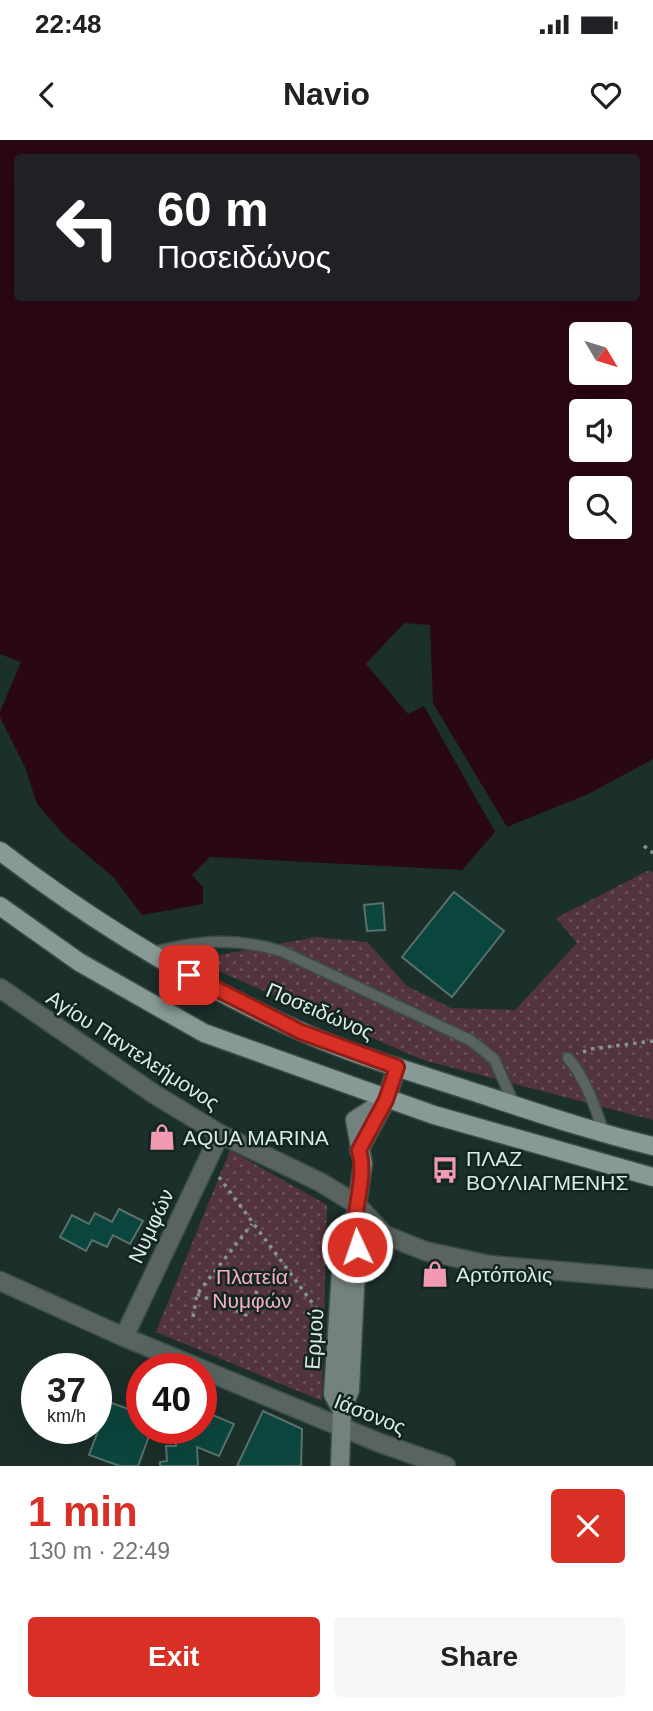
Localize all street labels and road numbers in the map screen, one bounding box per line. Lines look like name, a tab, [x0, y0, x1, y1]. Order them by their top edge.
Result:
street label: Ποσειδώνος	[263, 978, 377, 1044]
street label: Αγίου Παντελεήμονος	[43, 986, 223, 1114]
street label: Νυμφών	[124, 1185, 178, 1267]
street label: Ερμού	[300, 1308, 328, 1370]
street label: Ιάσονος	[331, 1389, 409, 1439]

